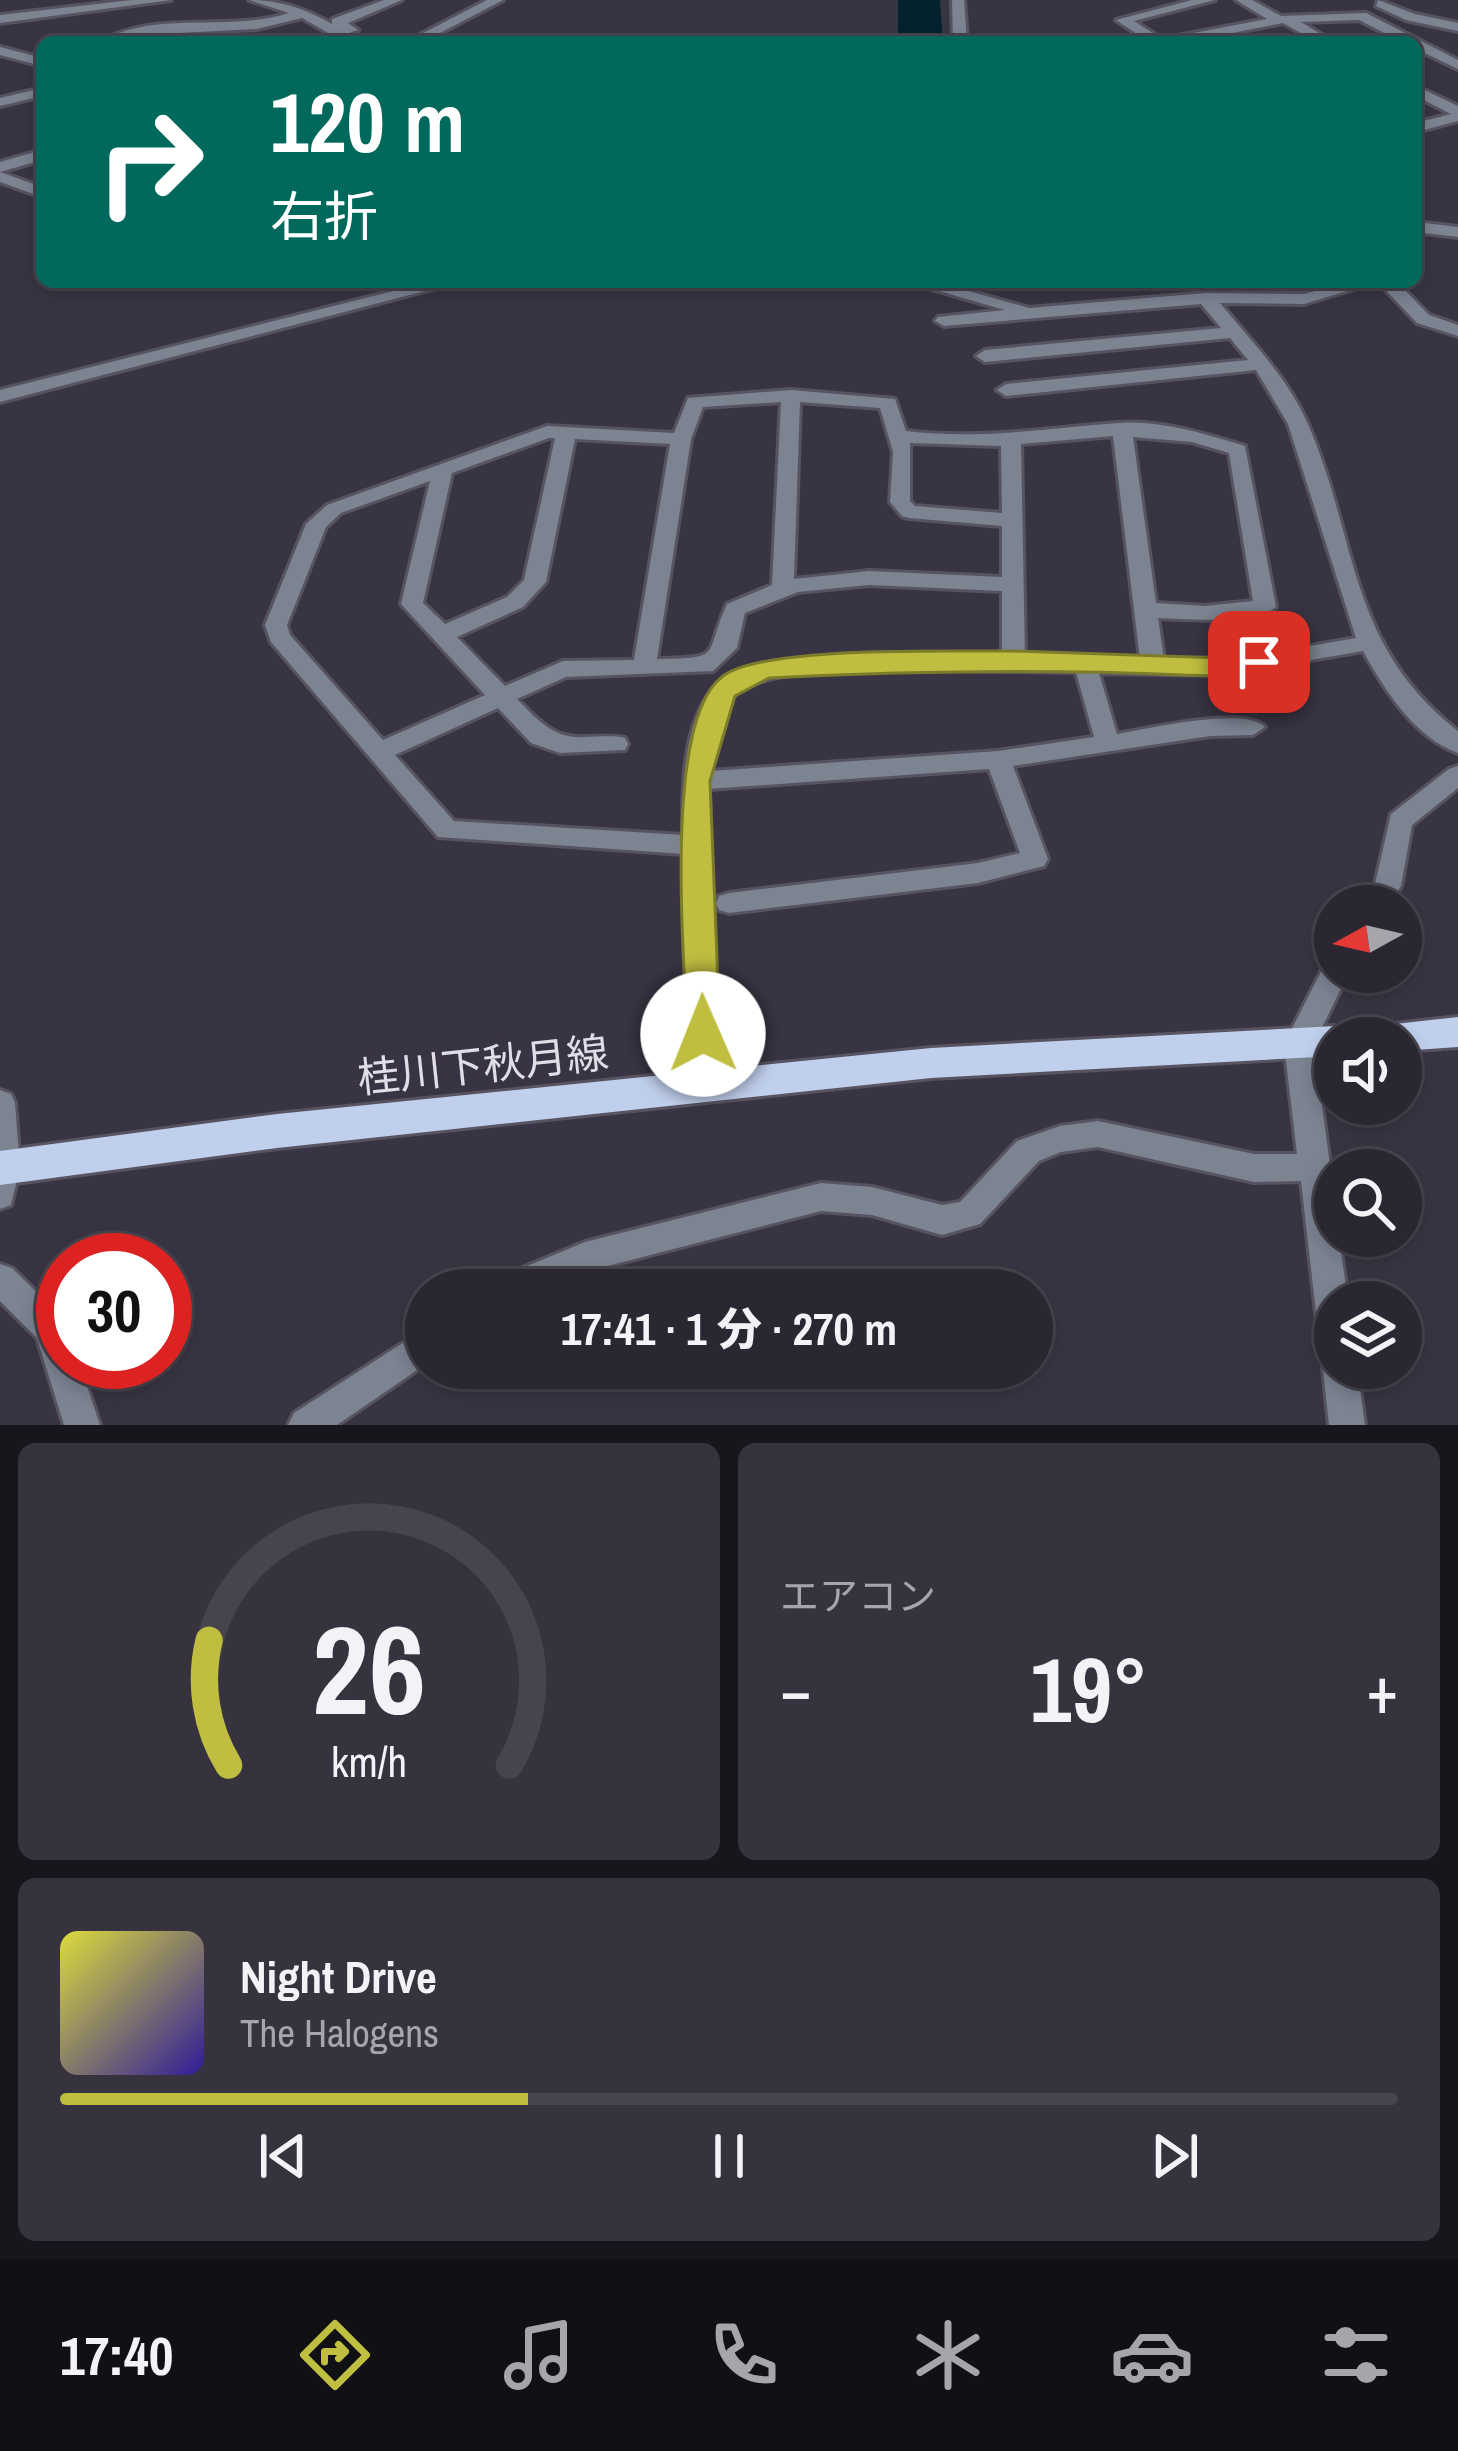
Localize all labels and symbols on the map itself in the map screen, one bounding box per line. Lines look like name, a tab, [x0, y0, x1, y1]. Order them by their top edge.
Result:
pin	[1208, 611, 1310, 713]
north arrow	[1314, 885, 1422, 993]
position arrow	[640, 971, 766, 1097]
street label: 桂川下秋月線	[355, 1024, 611, 1106]
speed limit sign: 30	[36, 1233, 192, 1389]

